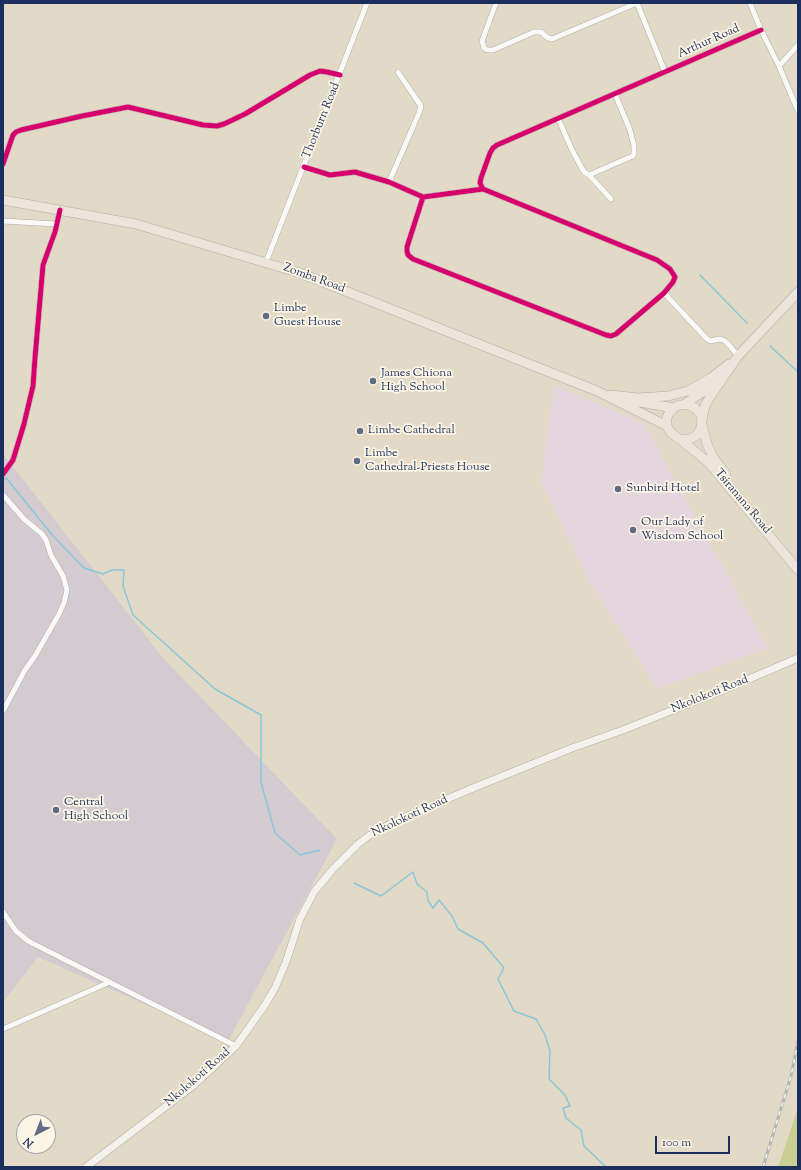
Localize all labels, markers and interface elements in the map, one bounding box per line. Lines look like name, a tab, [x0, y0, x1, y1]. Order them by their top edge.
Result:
street label: Arthur Road	[676, 22, 742, 62]
street label: Thorburn Road	[300, 81, 344, 161]
street label: Zomba Road	[281, 261, 347, 297]
place label: Limbe Guest House	[274, 302, 341, 330]
marker: Limbe Guest House	[261, 311, 271, 321]
place label: James Chiona High School	[381, 367, 452, 395]
marker: James Chiona High School	[368, 376, 378, 386]
place label: Limbe Cathedral	[368, 424, 455, 438]
marker: Limbe Cathedral	[355, 426, 365, 436]
place label: Limbe Cathedral-Priests House	[365, 447, 490, 475]
marker: Limbe Cathedral-Priests House	[352, 456, 362, 466]
street label: Tsiranana Road	[711, 467, 773, 537]
place label: Sunbird Hotel	[626, 482, 700, 496]
marker: Sunbird Hotel	[613, 484, 623, 494]
place label: Our Lady of Wisdom School	[641, 516, 723, 544]
marker: Our Lady of Wisdom School	[628, 525, 638, 535]
street label: Nkolokoti Road	[669, 673, 751, 717]
street label: Nkolokoti Road	[370, 793, 450, 841]
place label: Central High School	[64, 796, 128, 824]
marker: Central High School	[51, 805, 61, 815]
street label: Nkolokoti Road	[162, 1046, 234, 1110]
north arrow	[16, 1114, 56, 1154]
scale bar	[657, 1128, 732, 1154]
text: N	[20, 1133, 37, 1151]
text: 100 m	[662, 1134, 691, 1152]

